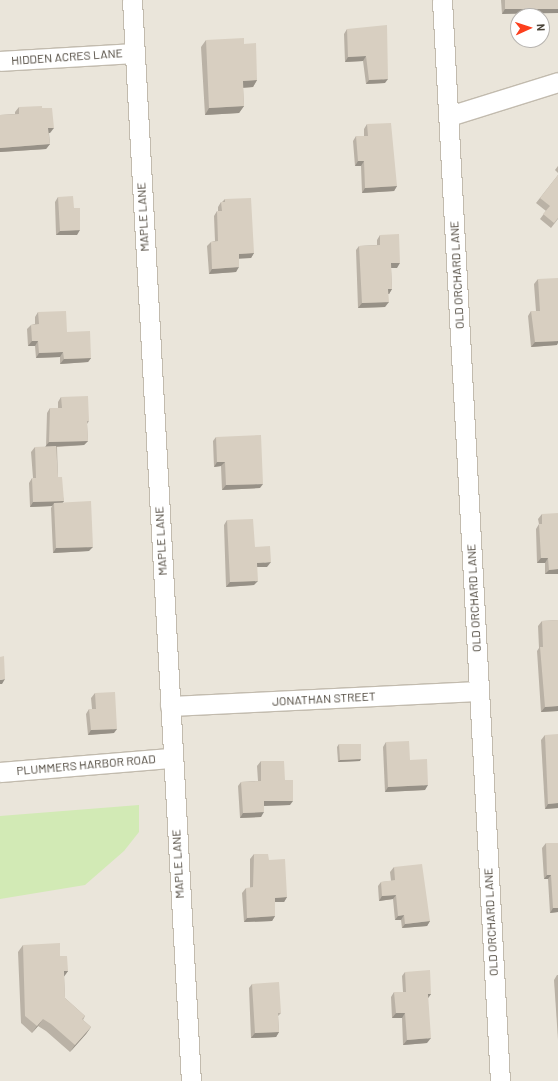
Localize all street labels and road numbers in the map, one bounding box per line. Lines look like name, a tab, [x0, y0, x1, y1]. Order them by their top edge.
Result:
street label: HIDDEN ACRES LANE	[11, 46, 123, 68]
street label: MAPLE LANE	[134, 182, 152, 252]
street label: OLD ORCHARD LANE	[447, 221, 467, 329]
street label: MAPLE LANE	[152, 506, 170, 576]
street label: OLD ORCHARD LANE	[464, 544, 484, 652]
street label: JONATHAN STREET	[272, 689, 376, 709]
street label: PLUMMERS HARBOR ROAD	[16, 752, 156, 778]
street label: MAPLE LANE	[169, 829, 187, 899]
street label: OLD ORCHARD LANE	[481, 868, 501, 976]

